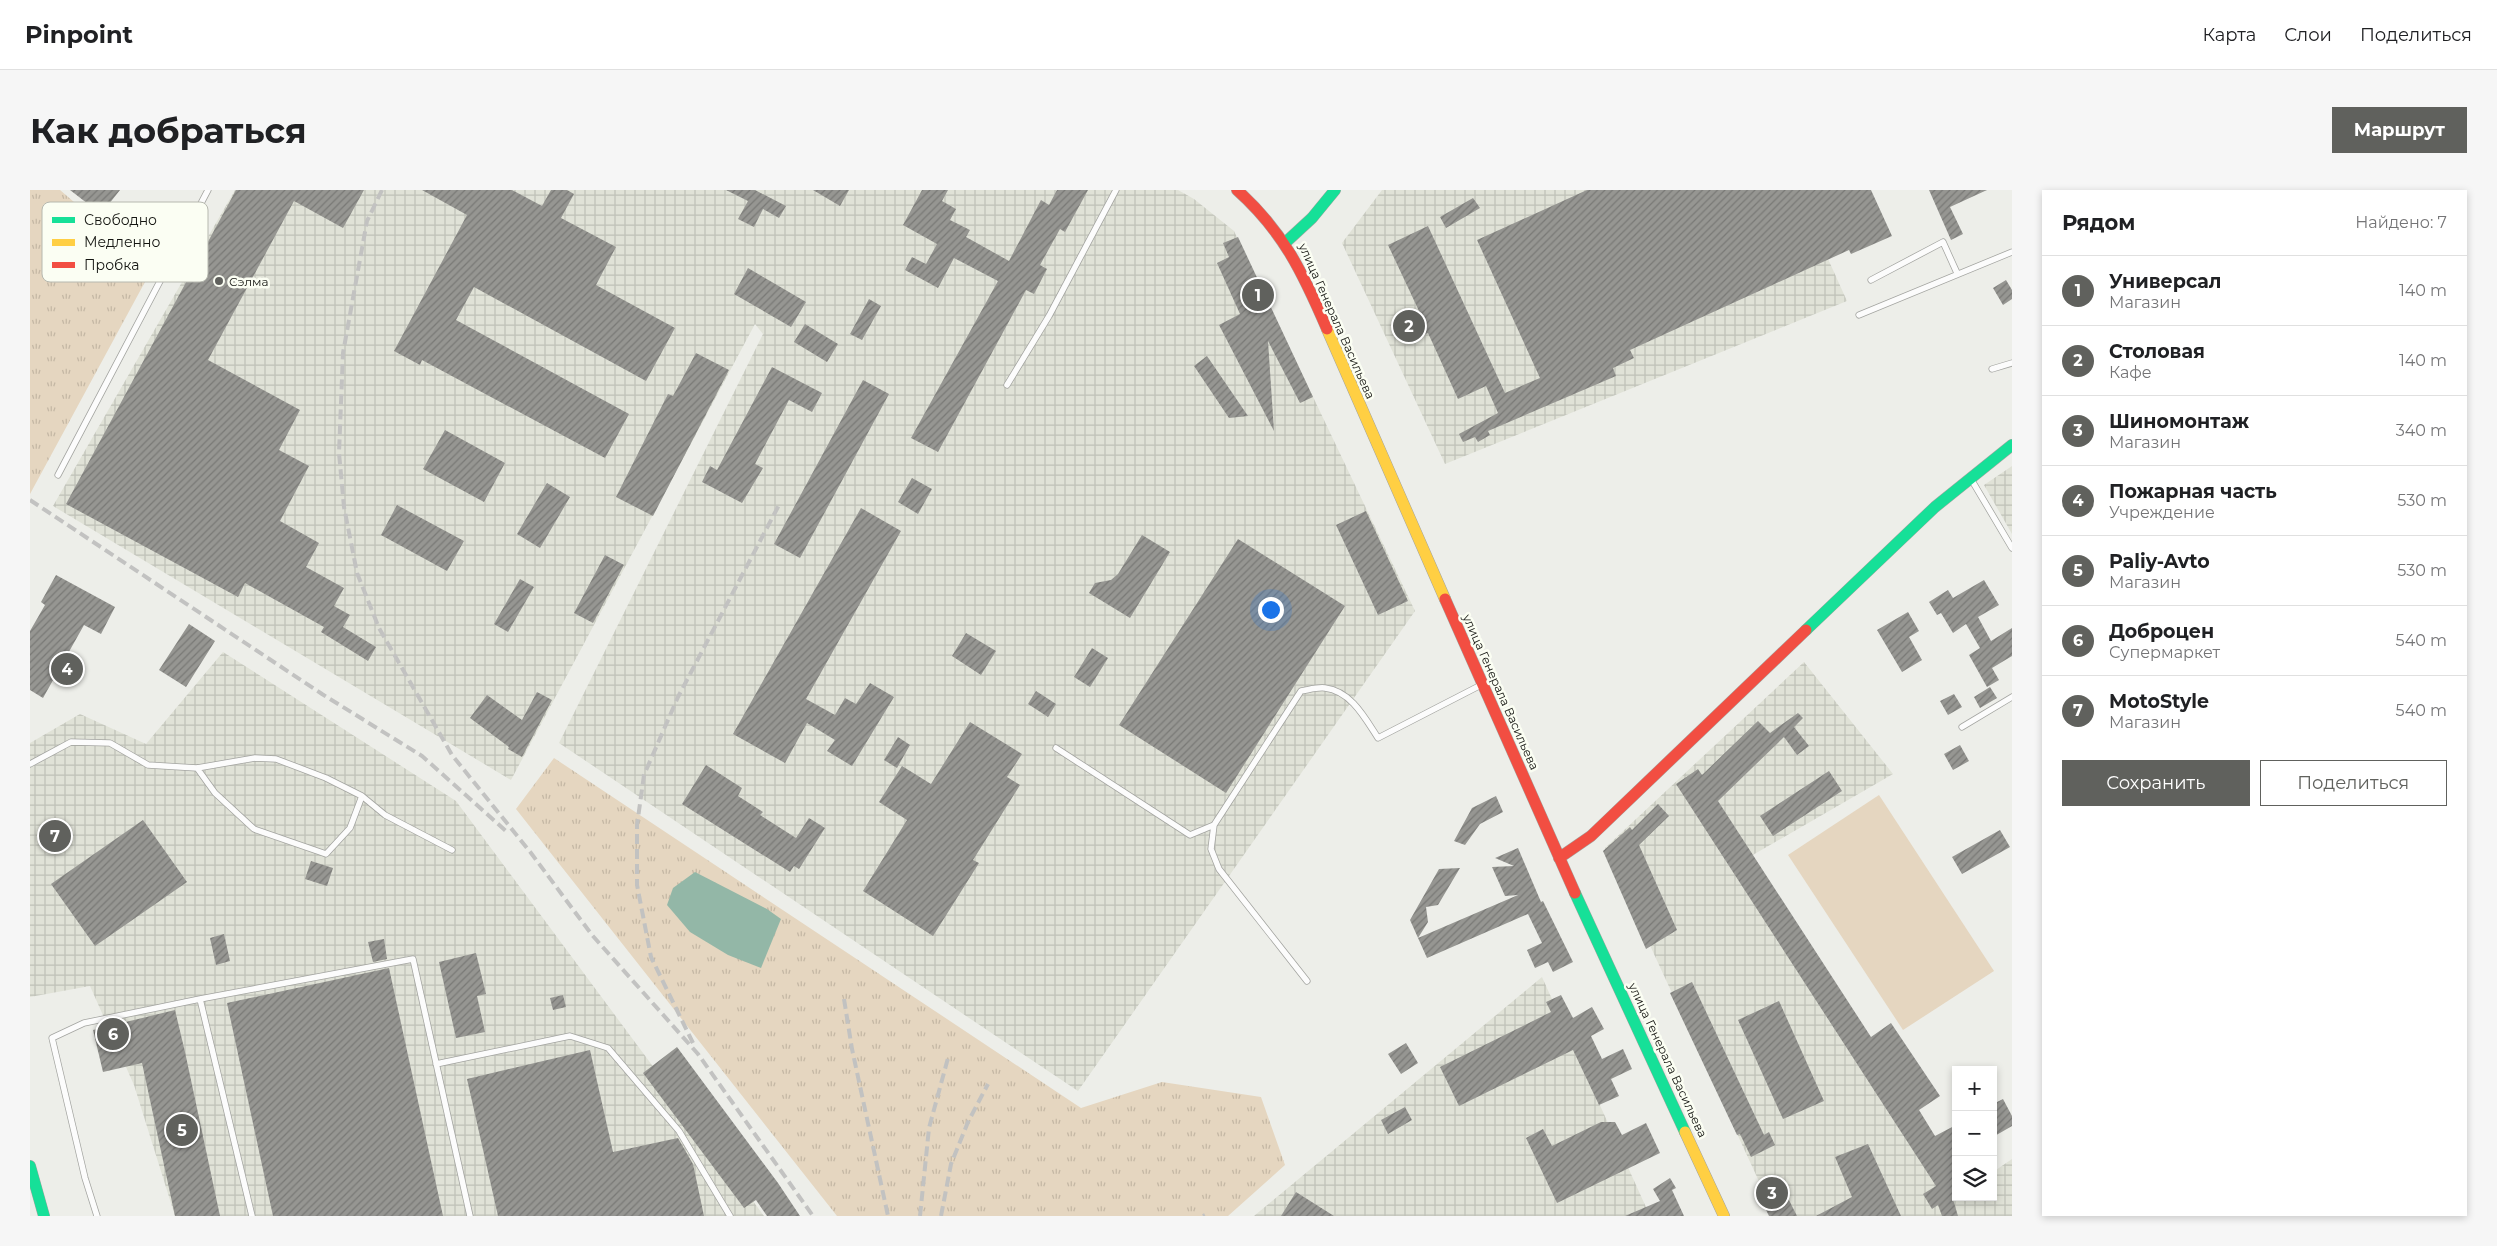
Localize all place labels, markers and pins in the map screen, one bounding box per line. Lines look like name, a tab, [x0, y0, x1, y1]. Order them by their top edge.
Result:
place label: Сэлма	[229, 274, 268, 289]
marker: Сэлма	[213, 275, 225, 287]
pin: 1	[1242, 276, 1274, 314]
pin: 2	[1393, 307, 1425, 345]
pin: 4	[51, 650, 83, 688]
pin: 7	[39, 817, 71, 855]
pin: 6	[97, 1015, 129, 1053]
pin: 5	[166, 1111, 198, 1149]
pin: 3	[1756, 1174, 1788, 1212]

